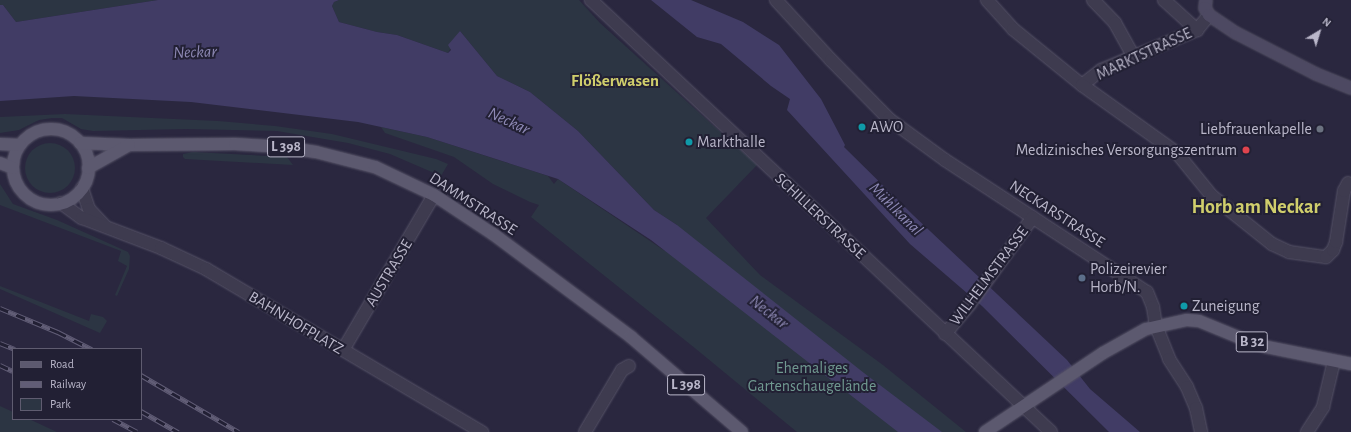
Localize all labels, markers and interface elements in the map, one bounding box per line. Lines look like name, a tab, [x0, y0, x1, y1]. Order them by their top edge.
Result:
north arrow	[1299, 12, 1339, 52]
text: N	[1320, 15, 1333, 29]
street label: MARKTSTRASSE	[1093, 24, 1195, 84]
water label: Neckar	[173, 41, 217, 63]
district label: Flößerwasen	[571, 71, 659, 91]
water label: Neckar	[485, 103, 533, 139]
place label: AWO	[870, 117, 903, 137]
place label: Liebfrauenkapelle	[1200, 119, 1312, 139]
marker: AWO	[857, 122, 867, 132]
marker: Liebfrauenkapelle	[1315, 124, 1325, 134]
place label: Markthalle	[697, 132, 765, 152]
road number: L 398	[267, 134, 305, 160]
marker: Markthalle	[684, 137, 694, 147]
place label: Medizinisches Versorgungszentrum	[1016, 140, 1237, 160]
marker: Medizinisches Versorgungszentrum	[1240, 144, 1252, 156]
street label: DAMMSTRASSE	[426, 169, 520, 239]
street label: SCHILLERSTRASSE	[771, 169, 869, 263]
street label: NECKARSTRASSE	[1006, 176, 1108, 252]
water label: Mühlkanal	[865, 178, 927, 240]
district label: Horb am Neckar	[1192, 195, 1320, 219]
street label: WILHELMSTRASSE	[945, 223, 1033, 329]
street label: AUSTRASSE	[361, 236, 417, 310]
place label: Polizeirevier Horb/N.	[1090, 259, 1167, 297]
marker: Polizeirevier Horb/N.	[1077, 273, 1087, 283]
street label: BAHNHOFPLATZ	[245, 287, 347, 359]
water label: Neckar	[746, 291, 792, 333]
place label: Zuneigung	[1192, 296, 1260, 316]
marker: Zuneigung	[1179, 301, 1189, 311]
road number: B 32	[1235, 329, 1269, 355]
legend	[12, 348, 142, 420]
text: Road	[50, 358, 74, 370]
park label: Ehemaliges Gartenschaugelände	[748, 358, 876, 396]
road number: L 398	[667, 372, 705, 398]
text: Railway	[50, 378, 86, 390]
text: Park	[50, 398, 71, 410]

